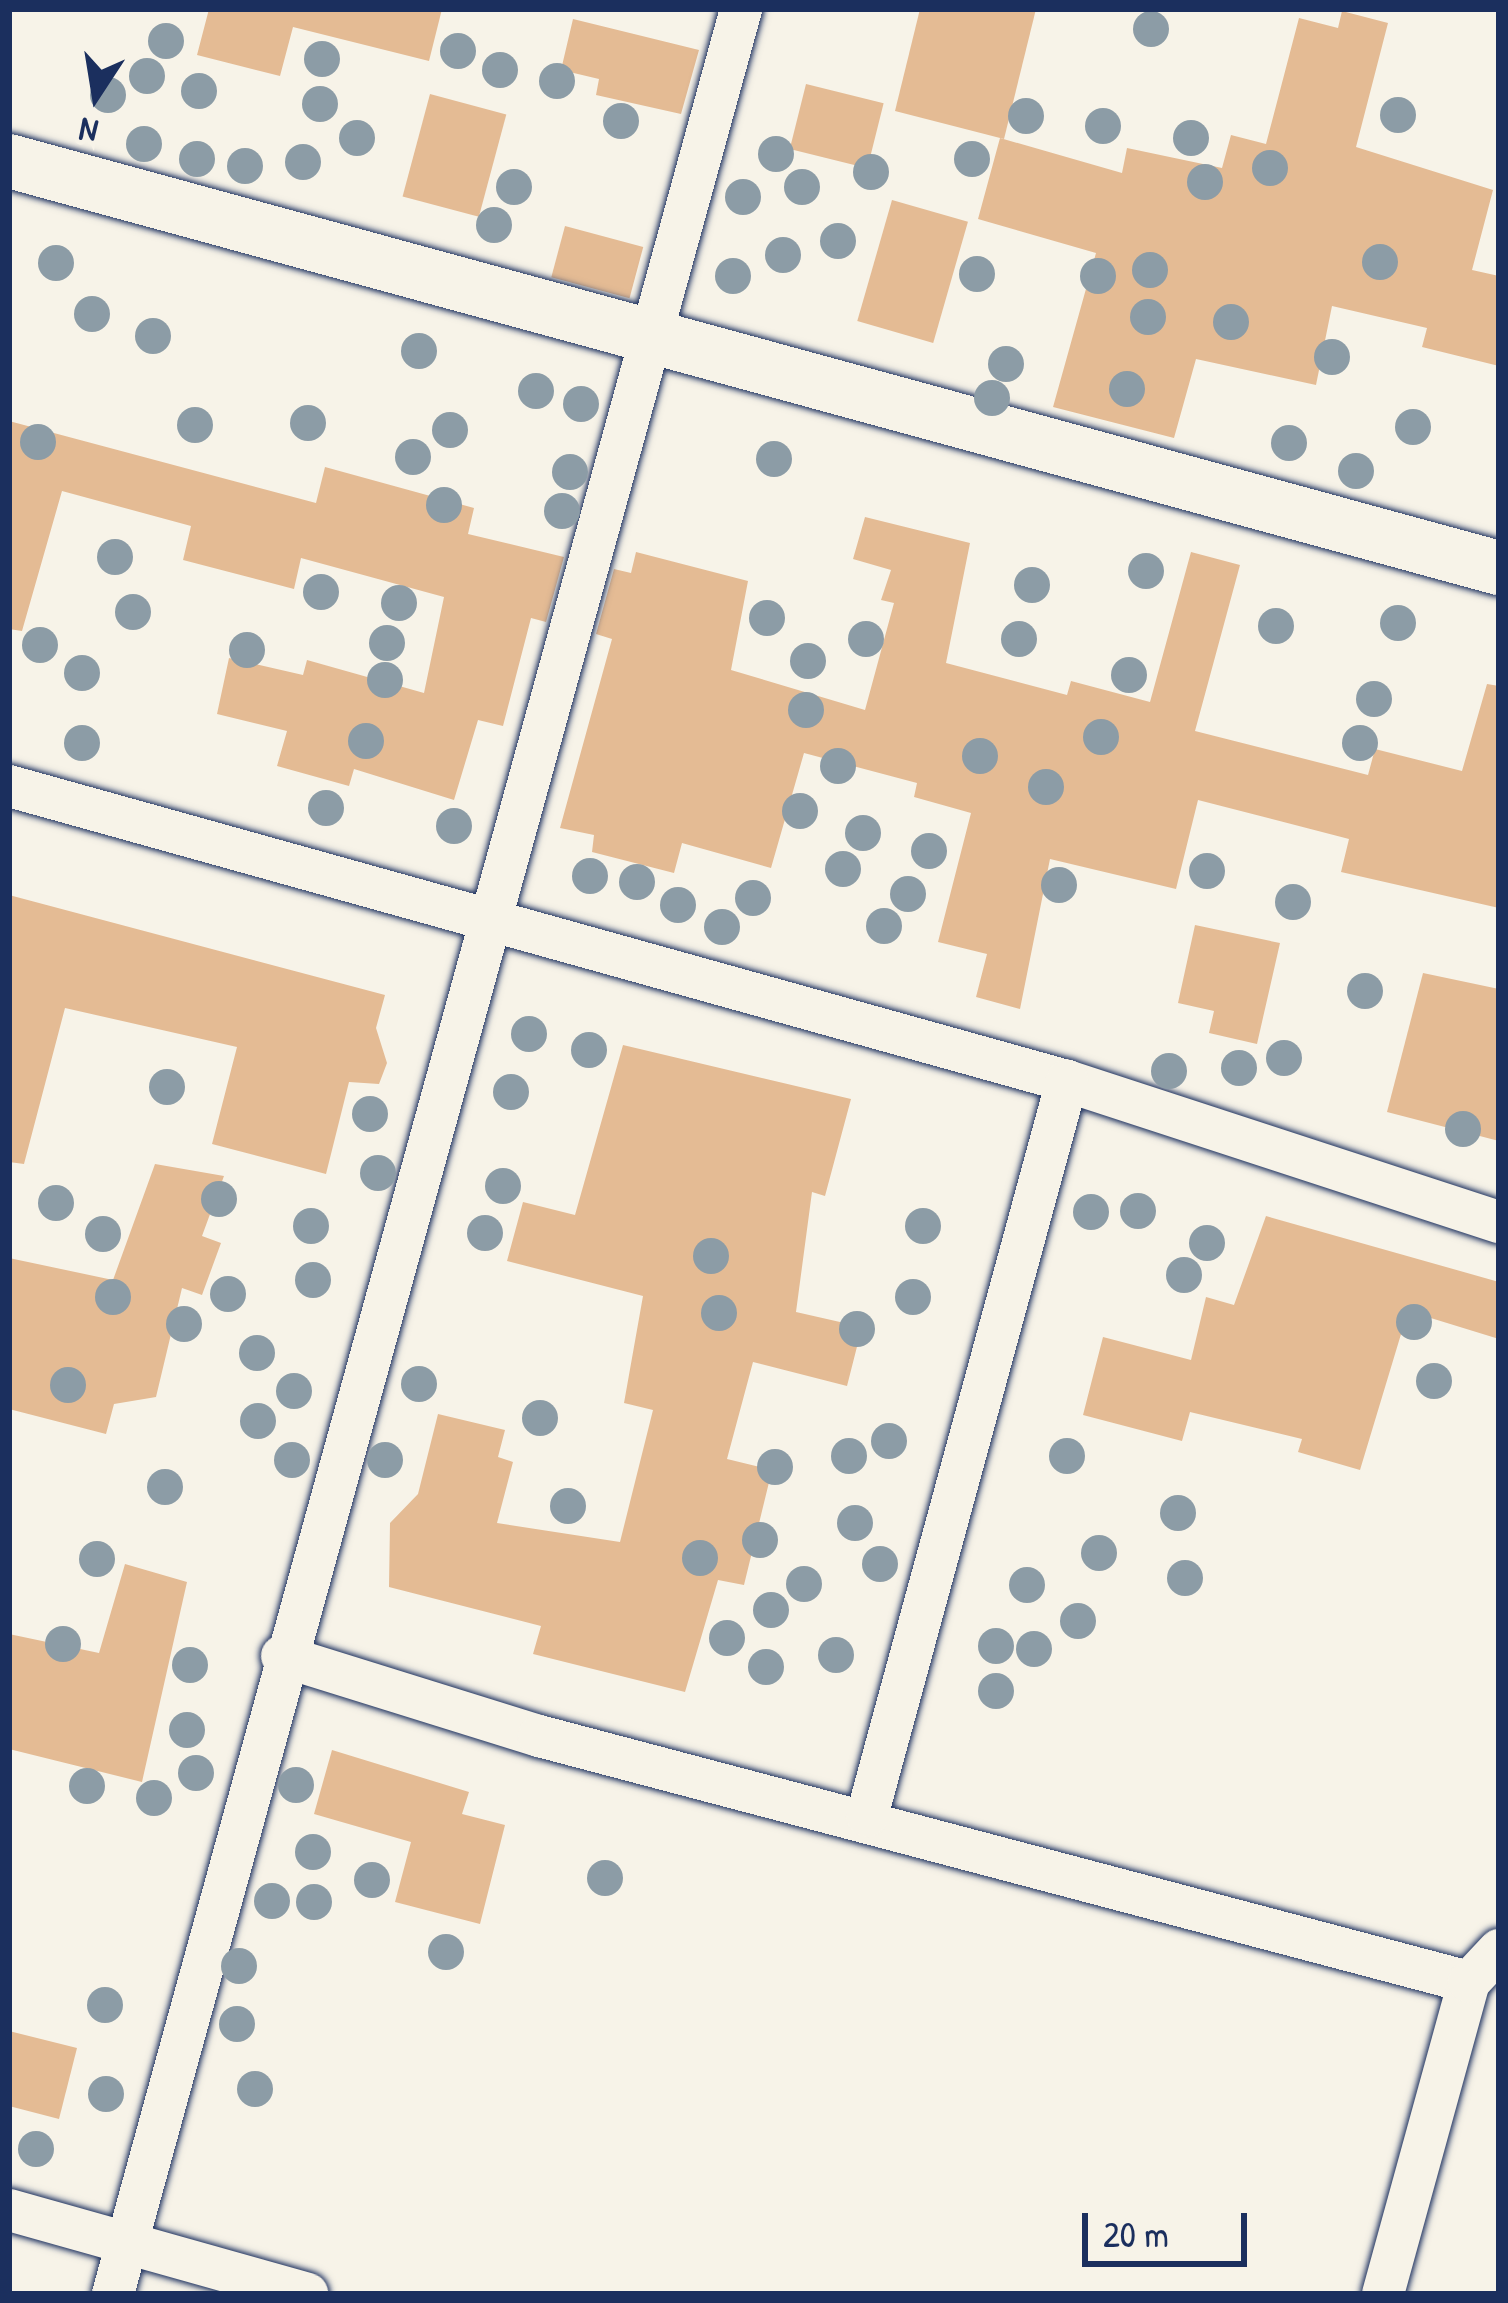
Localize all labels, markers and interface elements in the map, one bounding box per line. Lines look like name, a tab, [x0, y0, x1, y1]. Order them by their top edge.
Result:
north arrow	[36, 36, 156, 156]
text: N	[75, 108, 102, 155]
scale bar	[1088, 2189, 1253, 2263]
text: 20 m	[1103, 2209, 1169, 2258]

